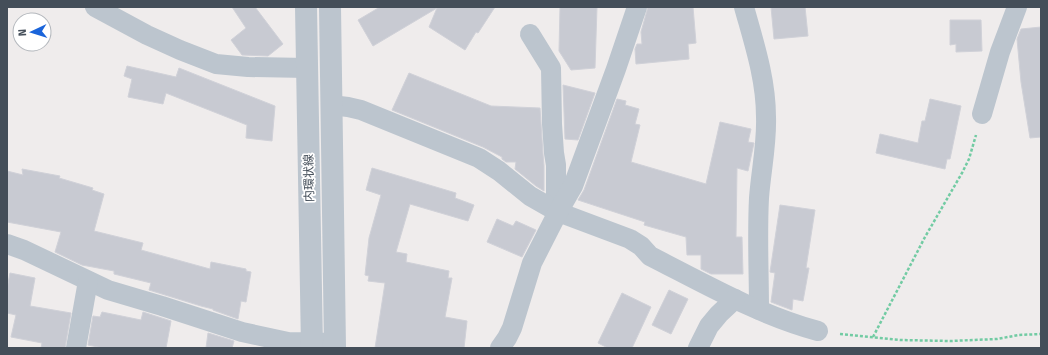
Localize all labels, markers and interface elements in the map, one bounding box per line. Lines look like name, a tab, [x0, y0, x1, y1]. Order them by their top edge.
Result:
north arrow	[12, 12, 52, 52]
text: N	[16, 29, 29, 37]
street label: 内環状線	[302, 154, 316, 202]

